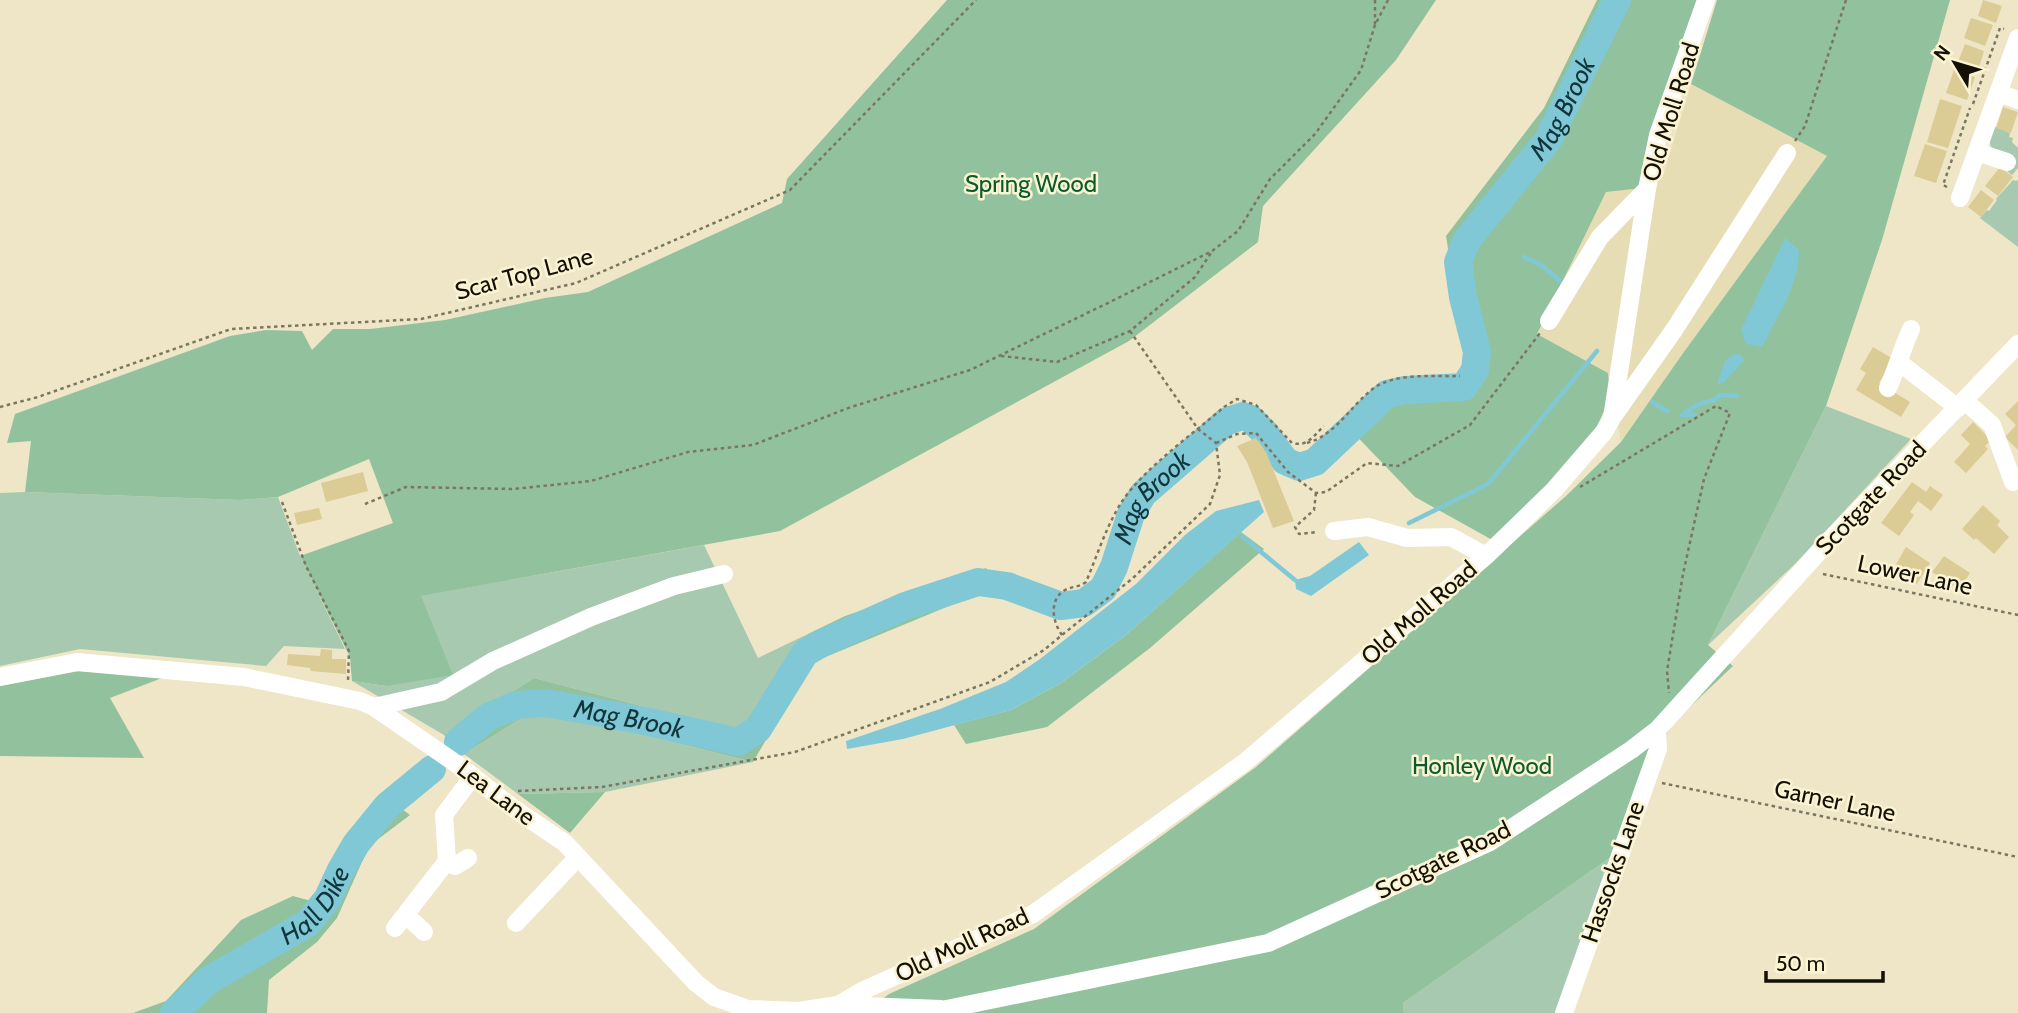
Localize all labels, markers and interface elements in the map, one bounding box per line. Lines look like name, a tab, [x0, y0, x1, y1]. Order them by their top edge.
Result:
north arrow	[1920, 28, 1990, 98]
street label: Old Moll Road	[1636, 39, 1705, 185]
text: N	[1929, 40, 1955, 65]
water label: Mag Brook	[1522, 52, 1602, 167]
park label: Spring Wood	[965, 169, 1097, 198]
street label: Scar Top Lane	[452, 241, 596, 306]
street label: Scotgate Road	[1809, 435, 1932, 561]
water label: Mag Brook	[1106, 444, 1197, 549]
street label: Lower Lane	[1855, 548, 1975, 601]
street label: Old Moll Road	[1355, 555, 1482, 671]
water label: Mag Brook	[571, 692, 688, 746]
park label: Honley Wood	[1412, 751, 1552, 780]
street label: Lea Lane	[452, 754, 541, 831]
street label: Garner Lane	[1772, 774, 1898, 827]
street label: Hassocks Lane	[1575, 797, 1650, 946]
street label: Scotgate Road	[1370, 814, 1515, 905]
water label: Hall Dike	[274, 861, 356, 952]
street label: Old Moll Road	[890, 901, 1033, 988]
scale bar	[1766, 940, 1883, 984]
text: 50 m	[1776, 951, 1825, 976]

